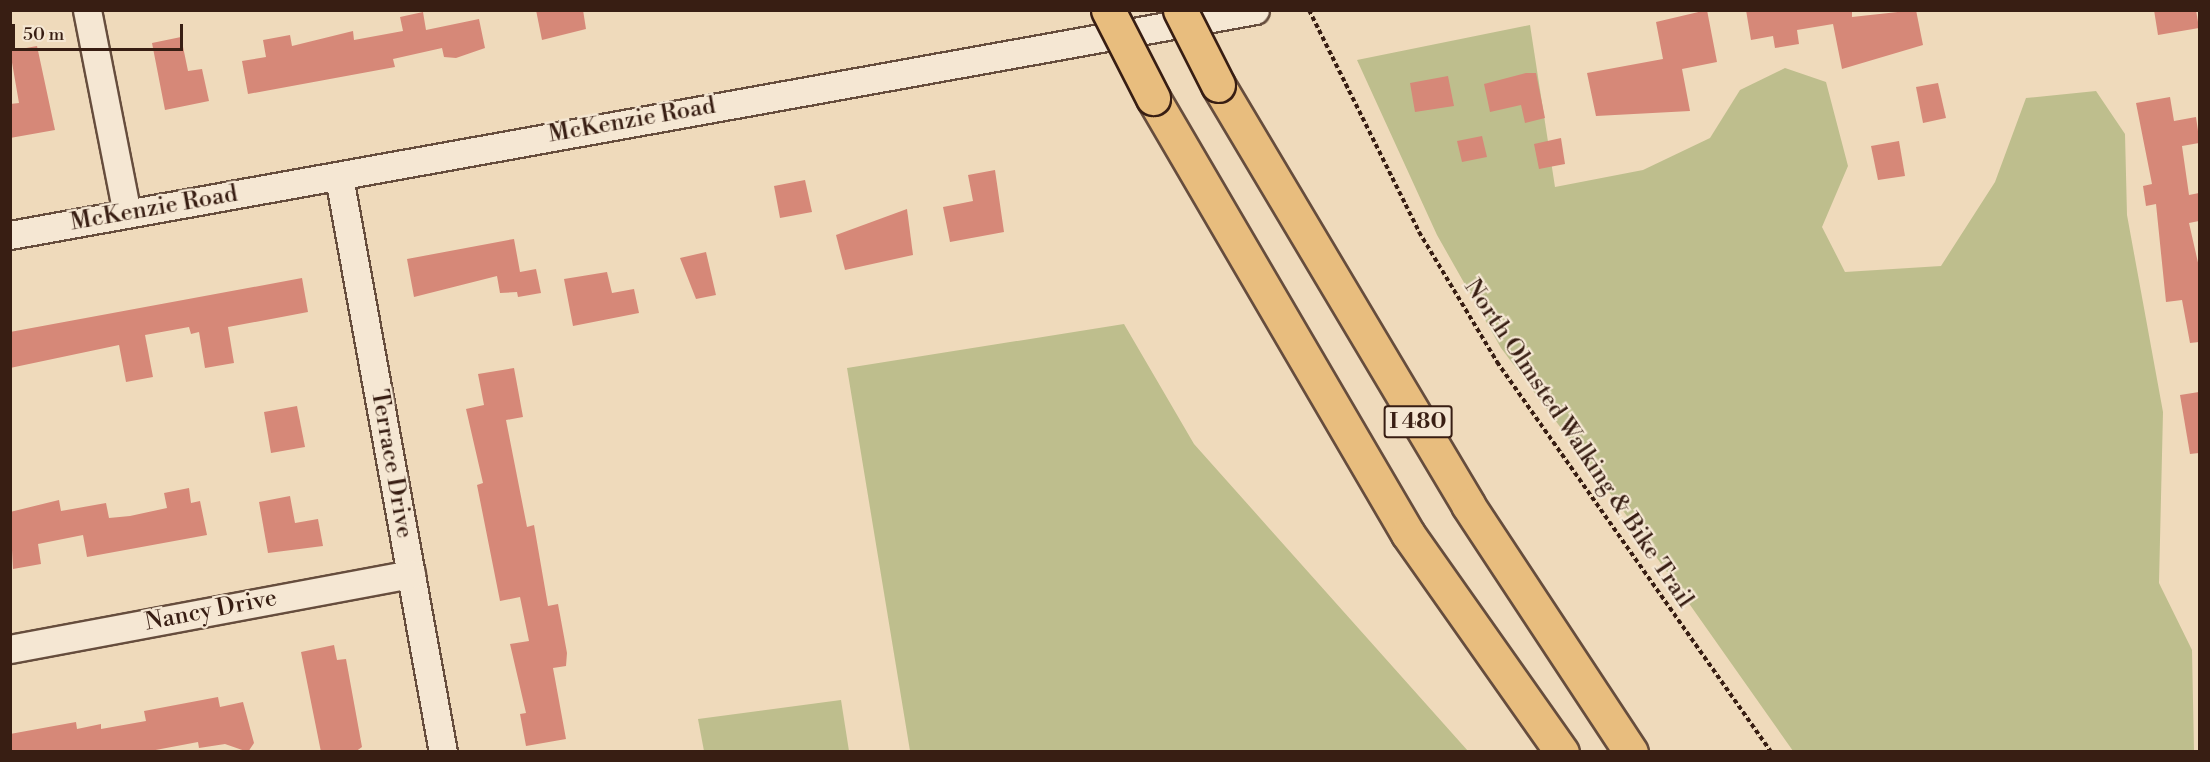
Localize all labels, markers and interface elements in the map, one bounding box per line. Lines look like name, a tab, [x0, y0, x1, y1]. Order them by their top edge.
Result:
scale bar	[15, 12, 186, 50]
text: 50 m	[23, 23, 64, 46]
street label: McKenzie Road	[546, 92, 718, 150]
street label: McKenzie Road	[68, 180, 240, 238]
street label: North Olmsted Walking & Bike Trail	[1457, 274, 1699, 614]
street label: Terrace Drive	[364, 387, 418, 541]
road number: I 480	[1384, 403, 1452, 441]
street label: Nancy Drive	[143, 584, 279, 638]

